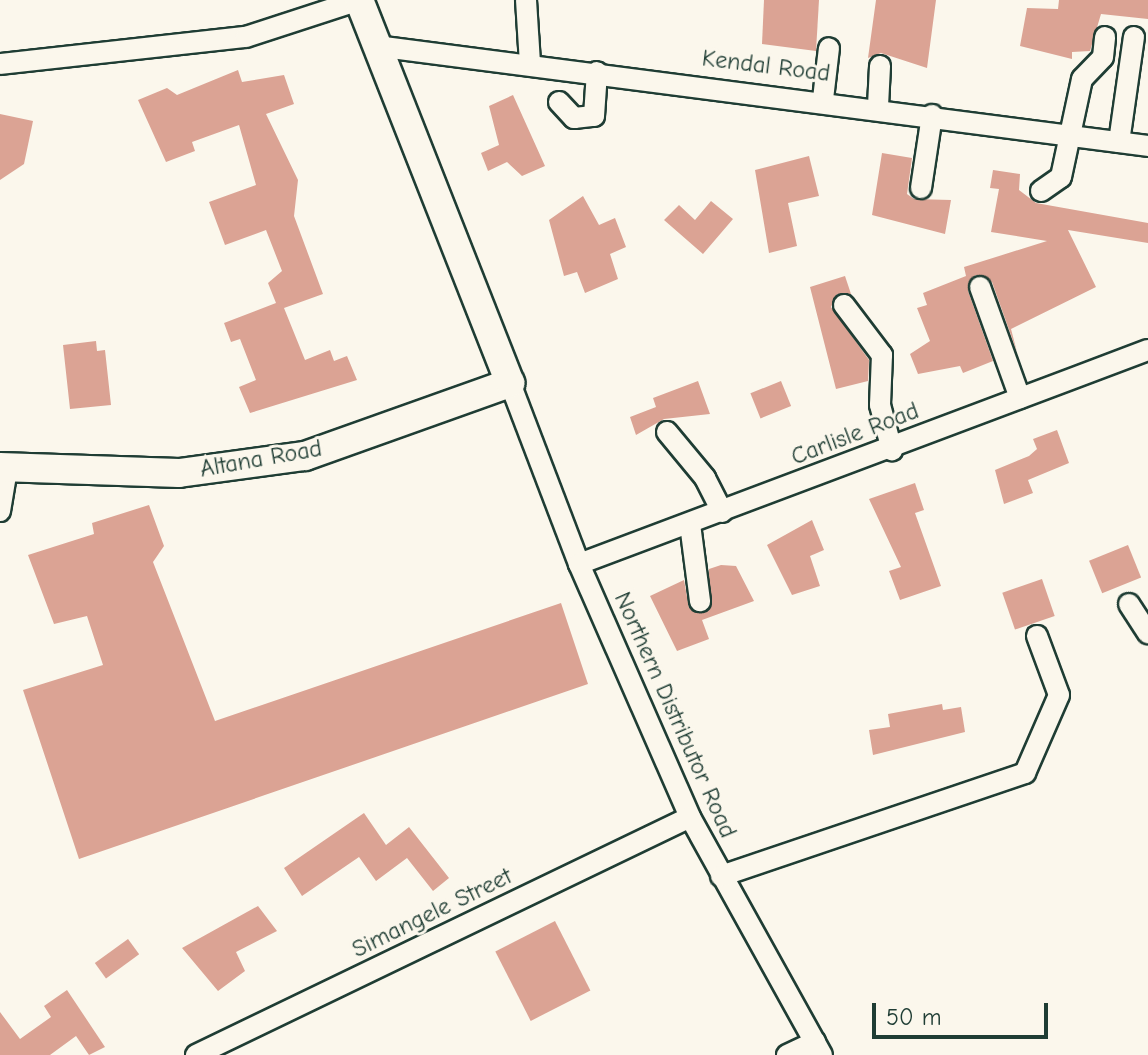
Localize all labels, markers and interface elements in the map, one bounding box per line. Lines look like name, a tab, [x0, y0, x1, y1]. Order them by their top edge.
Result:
street label: Kendal Road	[700, 44, 832, 88]
street label: Carlisle Road	[787, 396, 923, 472]
street label: Altana Road	[198, 434, 324, 484]
street label: Northern Distributor Road	[608, 588, 742, 842]
street label: Simangele Street	[347, 862, 517, 964]
scale bar	[876, 987, 1052, 1037]
text: 50 m	[886, 1003, 942, 1031]

